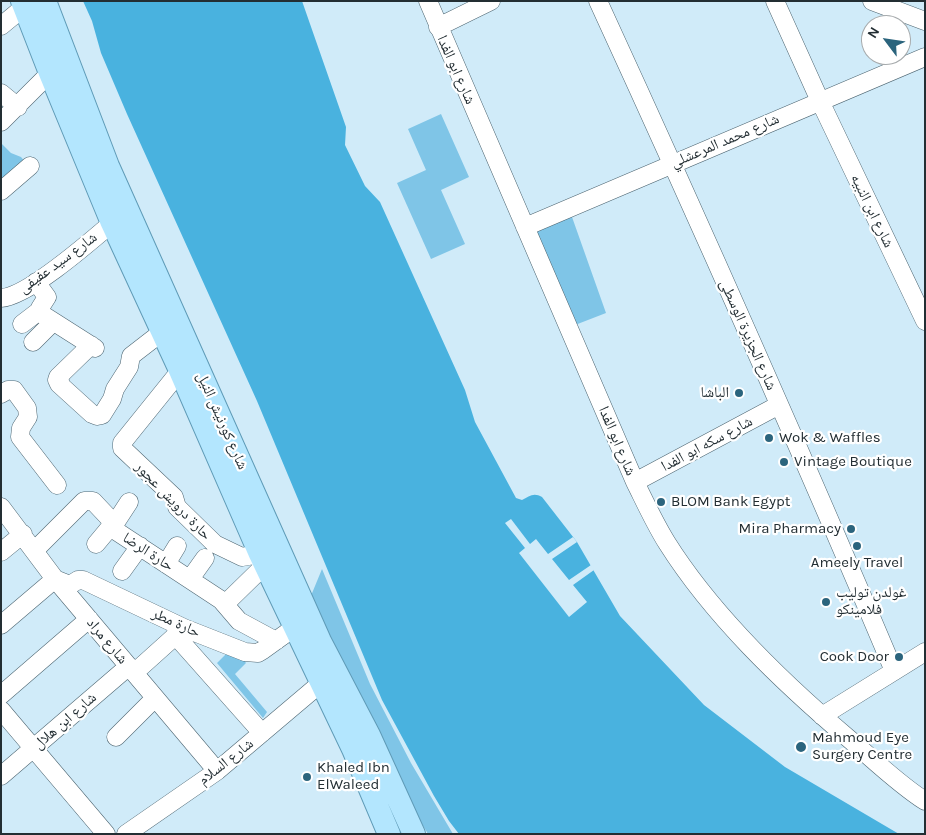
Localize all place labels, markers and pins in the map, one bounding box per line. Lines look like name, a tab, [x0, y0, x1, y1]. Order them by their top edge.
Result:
place label: الباشا	[700, 384, 729, 402]
marker: الباشا	[733, 387, 745, 399]
place label: Wok & Waffles	[779, 429, 881, 447]
marker: Wok & Waffles	[763, 432, 775, 444]
place label: Vintage Boutique	[794, 453, 912, 471]
marker: Vintage Boutique	[778, 456, 790, 468]
place label: BLOM Bank Egypt	[671, 493, 790, 511]
marker: BLOM Bank Egypt	[655, 496, 667, 508]
place label: Mira Pharmacy	[739, 520, 841, 538]
marker: Mira Pharmacy	[845, 523, 857, 535]
marker: Ameely Travel	[851, 540, 863, 552]
place label: Ameely Travel	[811, 554, 903, 572]
place label: غولدن توليب فلامينكو	[836, 584, 906, 619]
marker: غولدن توليب فلامينكو	[820, 596, 832, 608]
place label: Cook Door	[820, 648, 889, 666]
marker: Cook Door	[893, 651, 905, 663]
place label: Mahmoud Eye Surgery Centre	[812, 729, 912, 764]
marker: Mahmoud Eye Surgery Centre	[794, 740, 808, 754]
place label: Khaled Ibn ElWaleed	[317, 759, 390, 794]
marker: Khaled Ibn ElWaleed	[301, 771, 313, 783]

